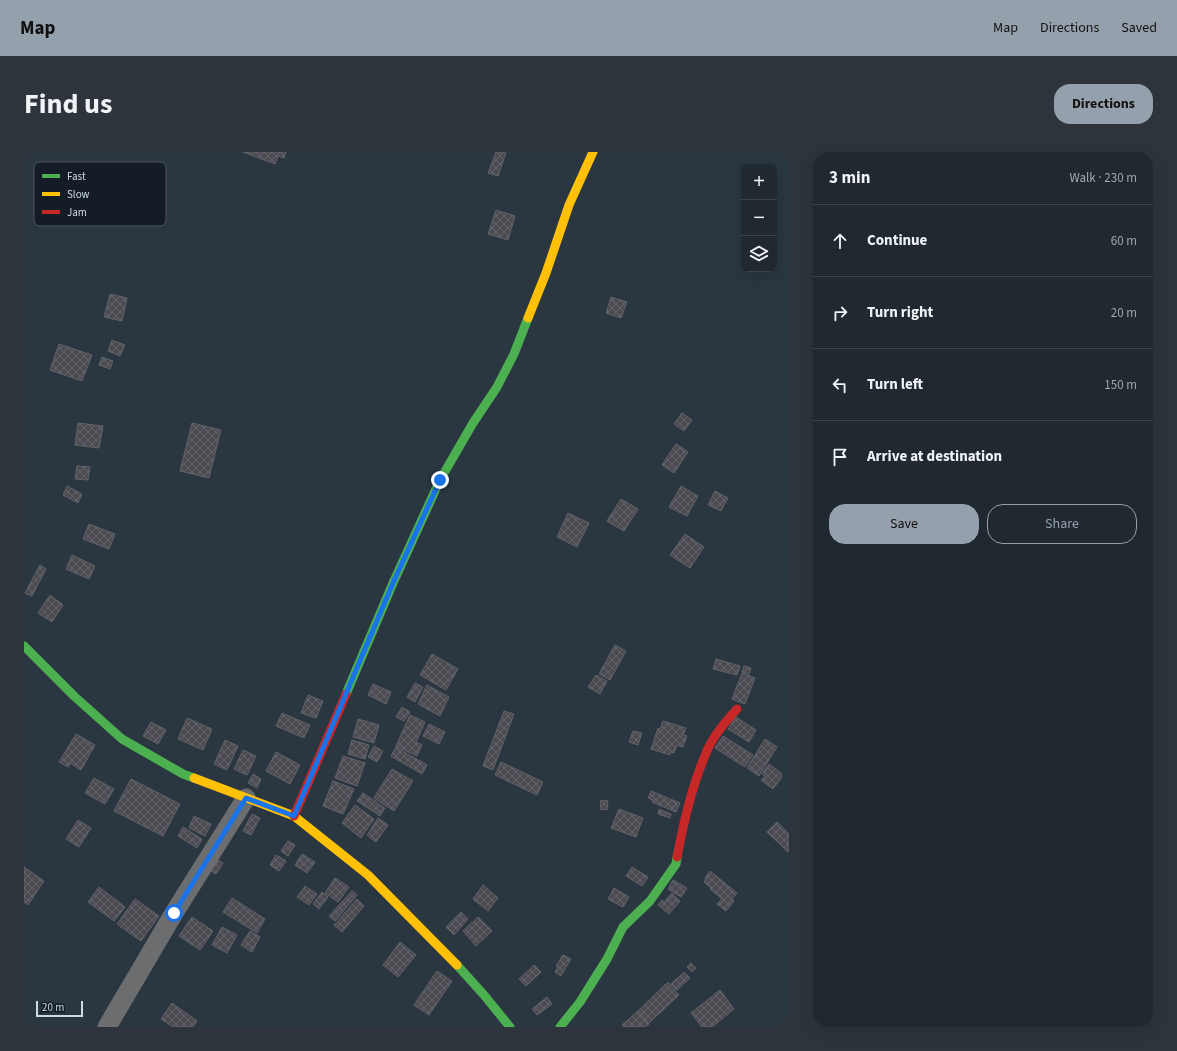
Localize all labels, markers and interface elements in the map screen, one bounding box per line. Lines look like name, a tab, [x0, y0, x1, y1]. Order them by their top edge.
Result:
text: Map	[20, 15, 55, 42]
text: Map	[993, 18, 1018, 38]
text: Directions	[1040, 18, 1099, 38]
text: Saved	[1121, 18, 1157, 38]
text: Find us	[24, 84, 112, 124]
button: Directions	[1054, 84, 1153, 124]
legend	[34, 162, 166, 226]
map controls	[741, 164, 777, 272]
button: +	[741, 164, 777, 200]
text: 3 min	[829, 166, 870, 190]
text: Fast	[67, 169, 86, 184]
text: Walk · 230 m	[1069, 169, 1137, 187]
text: Slow	[67, 187, 90, 202]
button: −	[741, 200, 777, 236]
text: Jam	[67, 205, 87, 220]
icon: ahead	[829, 230, 851, 252]
text: Continue	[867, 230, 927, 251]
text: 60 m	[1111, 232, 1137, 250]
button: layers	[741, 236, 777, 272]
icon: right	[829, 302, 851, 324]
text: Turn right	[867, 302, 933, 323]
text: 20 m	[1111, 304, 1137, 322]
icon: left	[829, 374, 851, 396]
text: Turn left	[867, 374, 923, 395]
text: 150 m	[1104, 376, 1137, 394]
icon: arrive	[829, 446, 851, 468]
text: Arrive at destination	[867, 446, 1002, 467]
route end	[431, 471, 449, 489]
button: Save	[829, 504, 979, 544]
button: Share	[987, 504, 1137, 544]
route start	[165, 904, 183, 922]
scale bar	[36, 999, 83, 1018]
text: 20 m	[42, 1000, 64, 1015]

